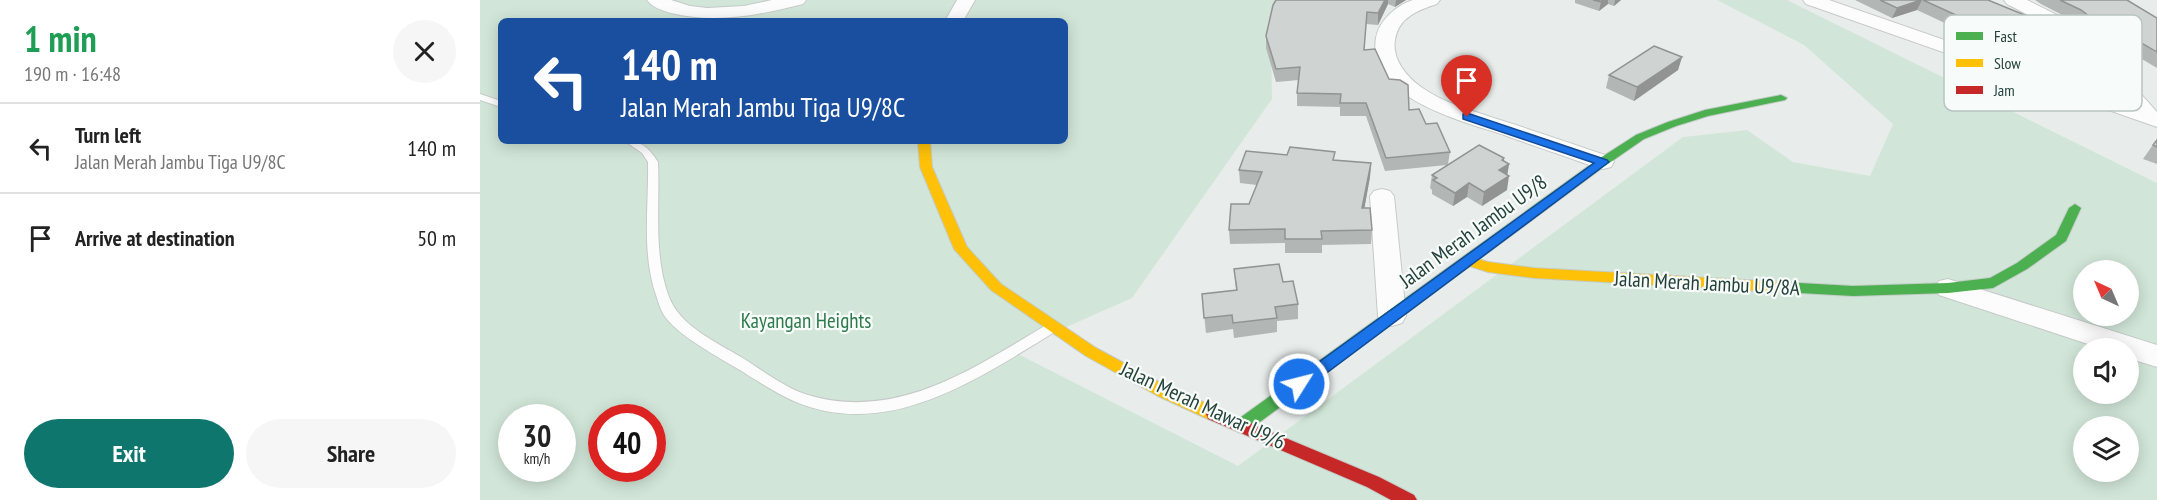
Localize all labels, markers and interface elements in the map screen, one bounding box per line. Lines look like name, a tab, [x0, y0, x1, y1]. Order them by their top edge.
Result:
text: 1 min	[24, 15, 97, 62]
legend	[1944, 15, 2142, 111]
button: close	[393, 20, 456, 83]
text: Fast	[1994, 26, 2017, 46]
text: 140 m	[621, 37, 718, 92]
icon: left	[522, 42, 600, 120]
text: Slow	[1994, 53, 2021, 73]
pin	[1441, 55, 1492, 117]
text: 190 m · 16:48	[24, 61, 121, 87]
icon: arrive	[1450, 64, 1483, 97]
text: Jam	[1993, 80, 2015, 100]
text: Jalan Merah Jambu Tiga U9/8C	[621, 90, 905, 124]
text: Turn left	[75, 121, 141, 149]
icon: left	[24, 132, 57, 165]
text: 140 m	[407, 134, 456, 162]
text: Jalan Merah Jambu Tiga U9/8C	[75, 149, 286, 175]
street label: Jalan Merah Jambu U9/8	[1393, 168, 1552, 294]
icon: arrive	[24, 222, 57, 255]
text: Arrive at destination	[75, 224, 235, 252]
text: 50 m	[417, 224, 456, 252]
north arrow	[2073, 260, 2139, 326]
map controls	[2073, 260, 2139, 482]
street label: Jalan Merah Jambu U9/8A	[1612, 265, 1801, 301]
park label: Kayangan Heights	[741, 307, 871, 334]
button: sound	[2073, 338, 2139, 404]
position arrow	[1267, 352, 1331, 416]
street label: Jalan Merah Mawar U9/6	[1115, 354, 1290, 455]
speed limit sign: 40	[588, 404, 666, 482]
text: 30	[523, 416, 551, 455]
button: layers	[2073, 416, 2139, 482]
button: Exit	[24, 419, 234, 488]
button: Share	[246, 419, 456, 488]
text: km/h	[524, 449, 550, 468]

